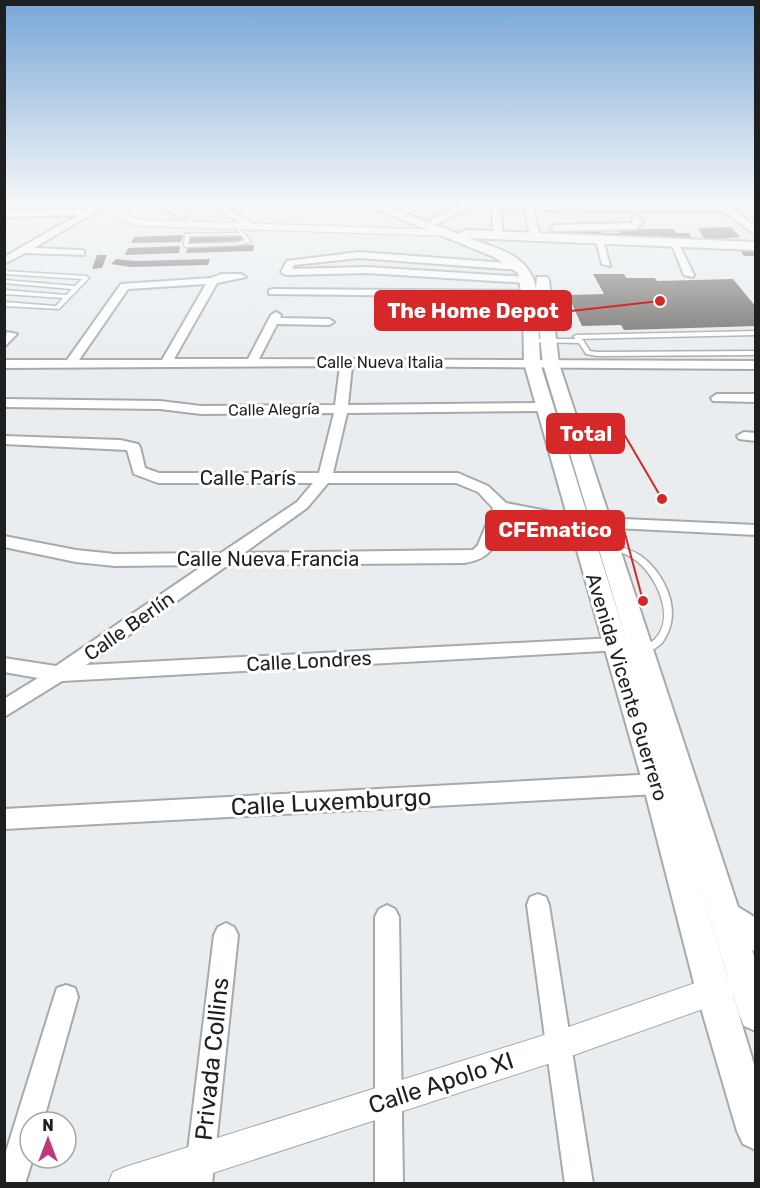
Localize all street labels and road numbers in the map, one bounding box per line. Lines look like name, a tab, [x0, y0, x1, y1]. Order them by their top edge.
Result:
street label: Calle Nueva Italia	[317, 353, 443, 372]
street label: Calle Alegría	[228, 399, 320, 420]
street label: Calle París	[200, 466, 296, 490]
street label: Calle Nueva Francia	[177, 547, 359, 571]
street label: Avenida Vicente Guerrero	[581, 570, 673, 804]
street label: Calle Berlín	[79, 586, 179, 666]
street label: Calle Londres	[246, 646, 372, 676]
street label: Calle Luxemburgo	[230, 783, 432, 821]
street label: Privada Collins	[190, 976, 234, 1142]
street label: Calle Apolo XI	[365, 1046, 517, 1120]

